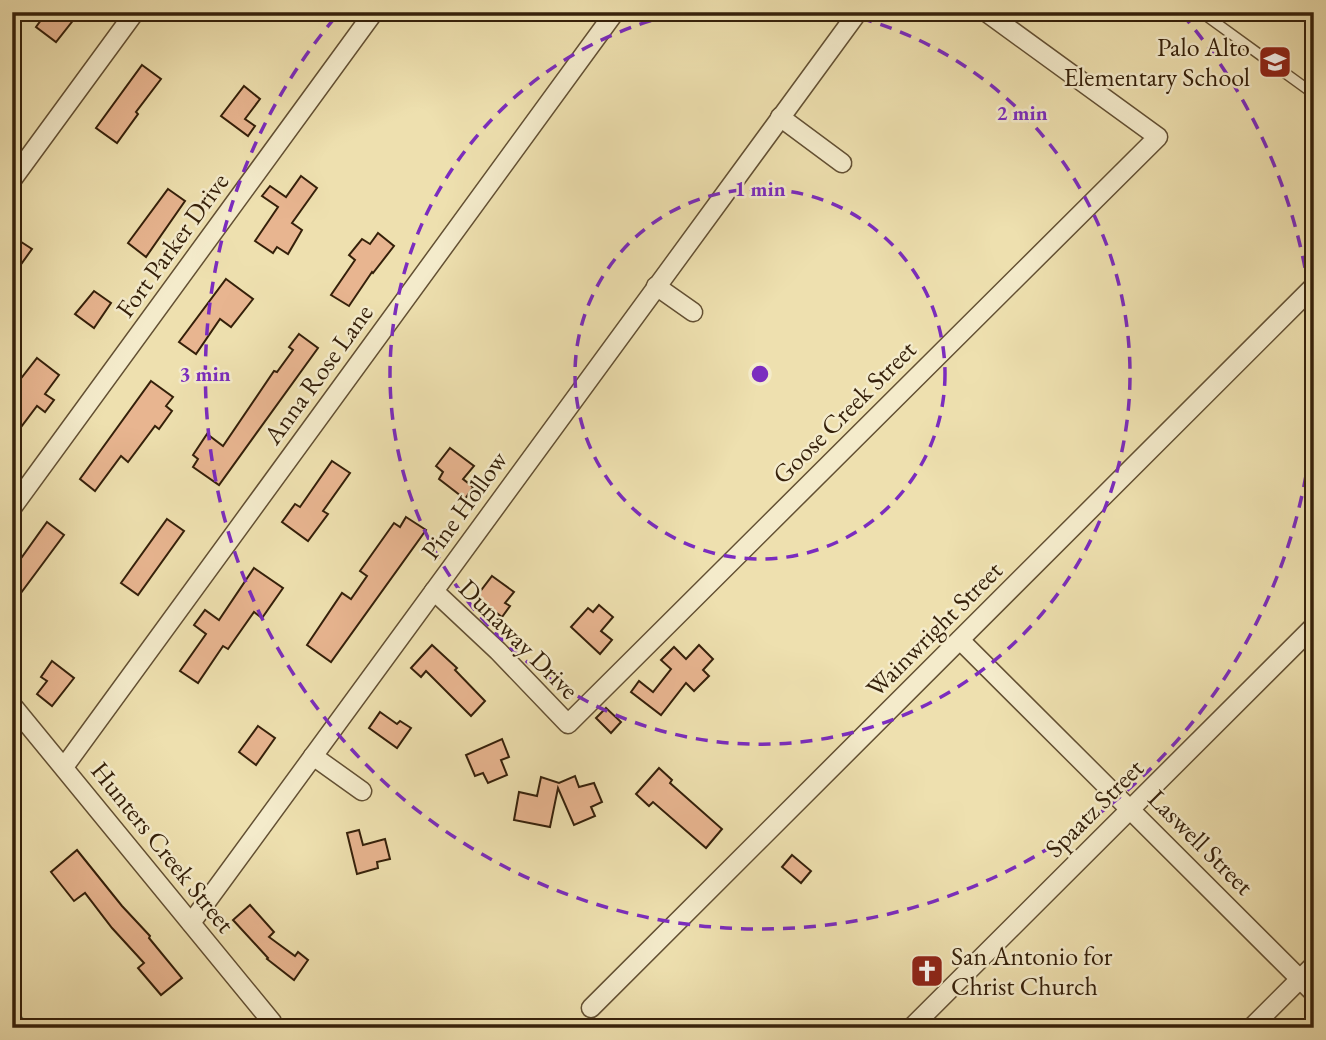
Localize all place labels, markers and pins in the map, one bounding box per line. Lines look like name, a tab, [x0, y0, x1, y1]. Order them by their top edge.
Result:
place label: Palo Alto Elementary School	[1063, 30, 1250, 94]
school or university icon: Palo Alto Elementary School	[1256, 43, 1294, 81]
centre of rings	[748, 362, 772, 386]
place label: San Antonio for Christ Church	[951, 939, 1113, 1003]
church icon: San Antonio for Christ Church	[908, 952, 946, 990]

